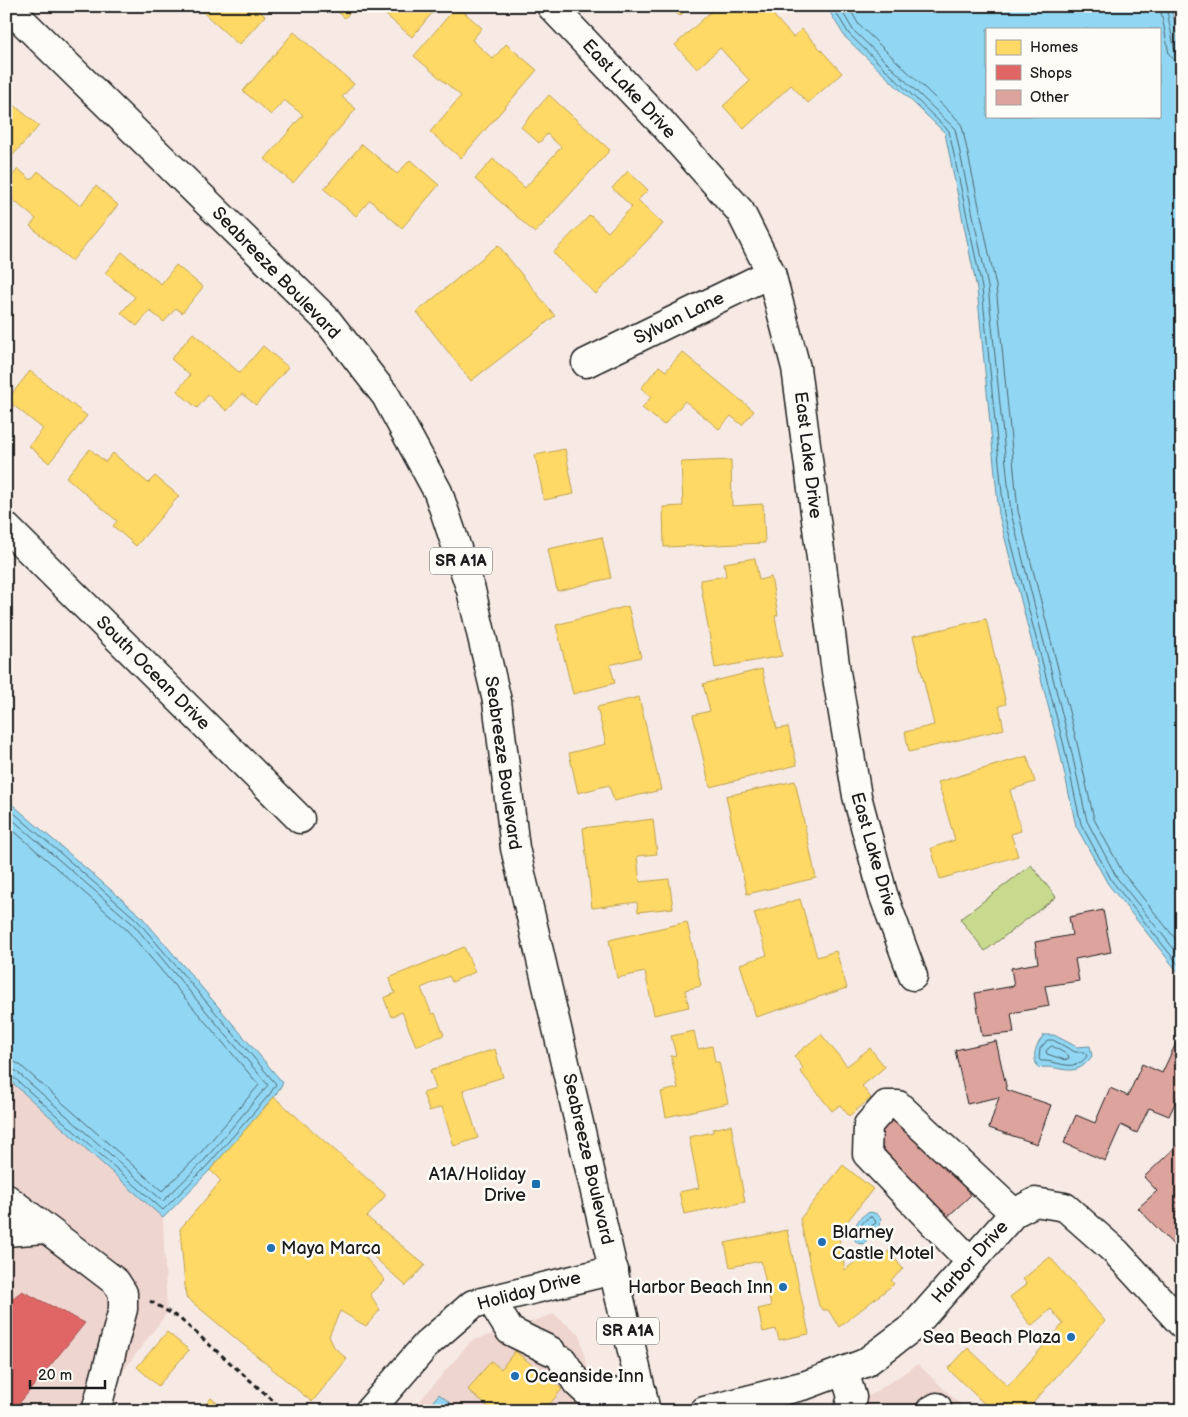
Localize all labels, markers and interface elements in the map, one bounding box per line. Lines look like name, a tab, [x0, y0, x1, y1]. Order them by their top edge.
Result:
legend	[986, 28, 1160, 118]
street label: East Lake Drive	[578, 35, 680, 143]
text: Homes	[1030, 38, 1079, 57]
text: Shops	[1030, 64, 1073, 83]
text: Other	[1030, 88, 1069, 107]
street label: Seabreeze Boulevard	[208, 203, 344, 343]
street label: Sylvan Lane	[631, 287, 728, 349]
street label: East Lake Drive	[790, 390, 826, 520]
road number: SR A1A	[430, 548, 492, 574]
street label: South Ocean Drive	[92, 612, 215, 735]
street label: Seabreeze Boulevard	[480, 675, 526, 851]
street label: East Lake Drive	[846, 790, 902, 919]
street label: Seabreeze Boulevard	[558, 1071, 618, 1247]
place label: A1A/Holiday Drive	[429, 1164, 527, 1206]
marker: A1A/Holiday Drive	[530, 1178, 542, 1190]
street label: Harbor Drive	[927, 1216, 1013, 1308]
place label: Blarney Castle Motel	[832, 1222, 934, 1264]
marker: Blarney Castle Motel	[816, 1236, 828, 1248]
place label: Maya Marca	[281, 1238, 381, 1259]
marker: Maya Marca	[265, 1242, 277, 1254]
street label: Holiday Drive	[475, 1267, 583, 1315]
place label: Harbor Beach Inn	[628, 1277, 773, 1298]
marker: Harbor Beach Inn	[777, 1281, 789, 1293]
road number: SR A1A	[597, 1318, 659, 1344]
place label: Sea Beach Plaza	[923, 1327, 1061, 1348]
marker: Sea Beach Plaza	[1065, 1331, 1077, 1343]
scale bar	[30, 1357, 105, 1389]
text: 20 m	[38, 1366, 72, 1385]
place label: Oceanside Inn	[525, 1366, 644, 1387]
marker: Oceanside Inn	[509, 1370, 521, 1382]

